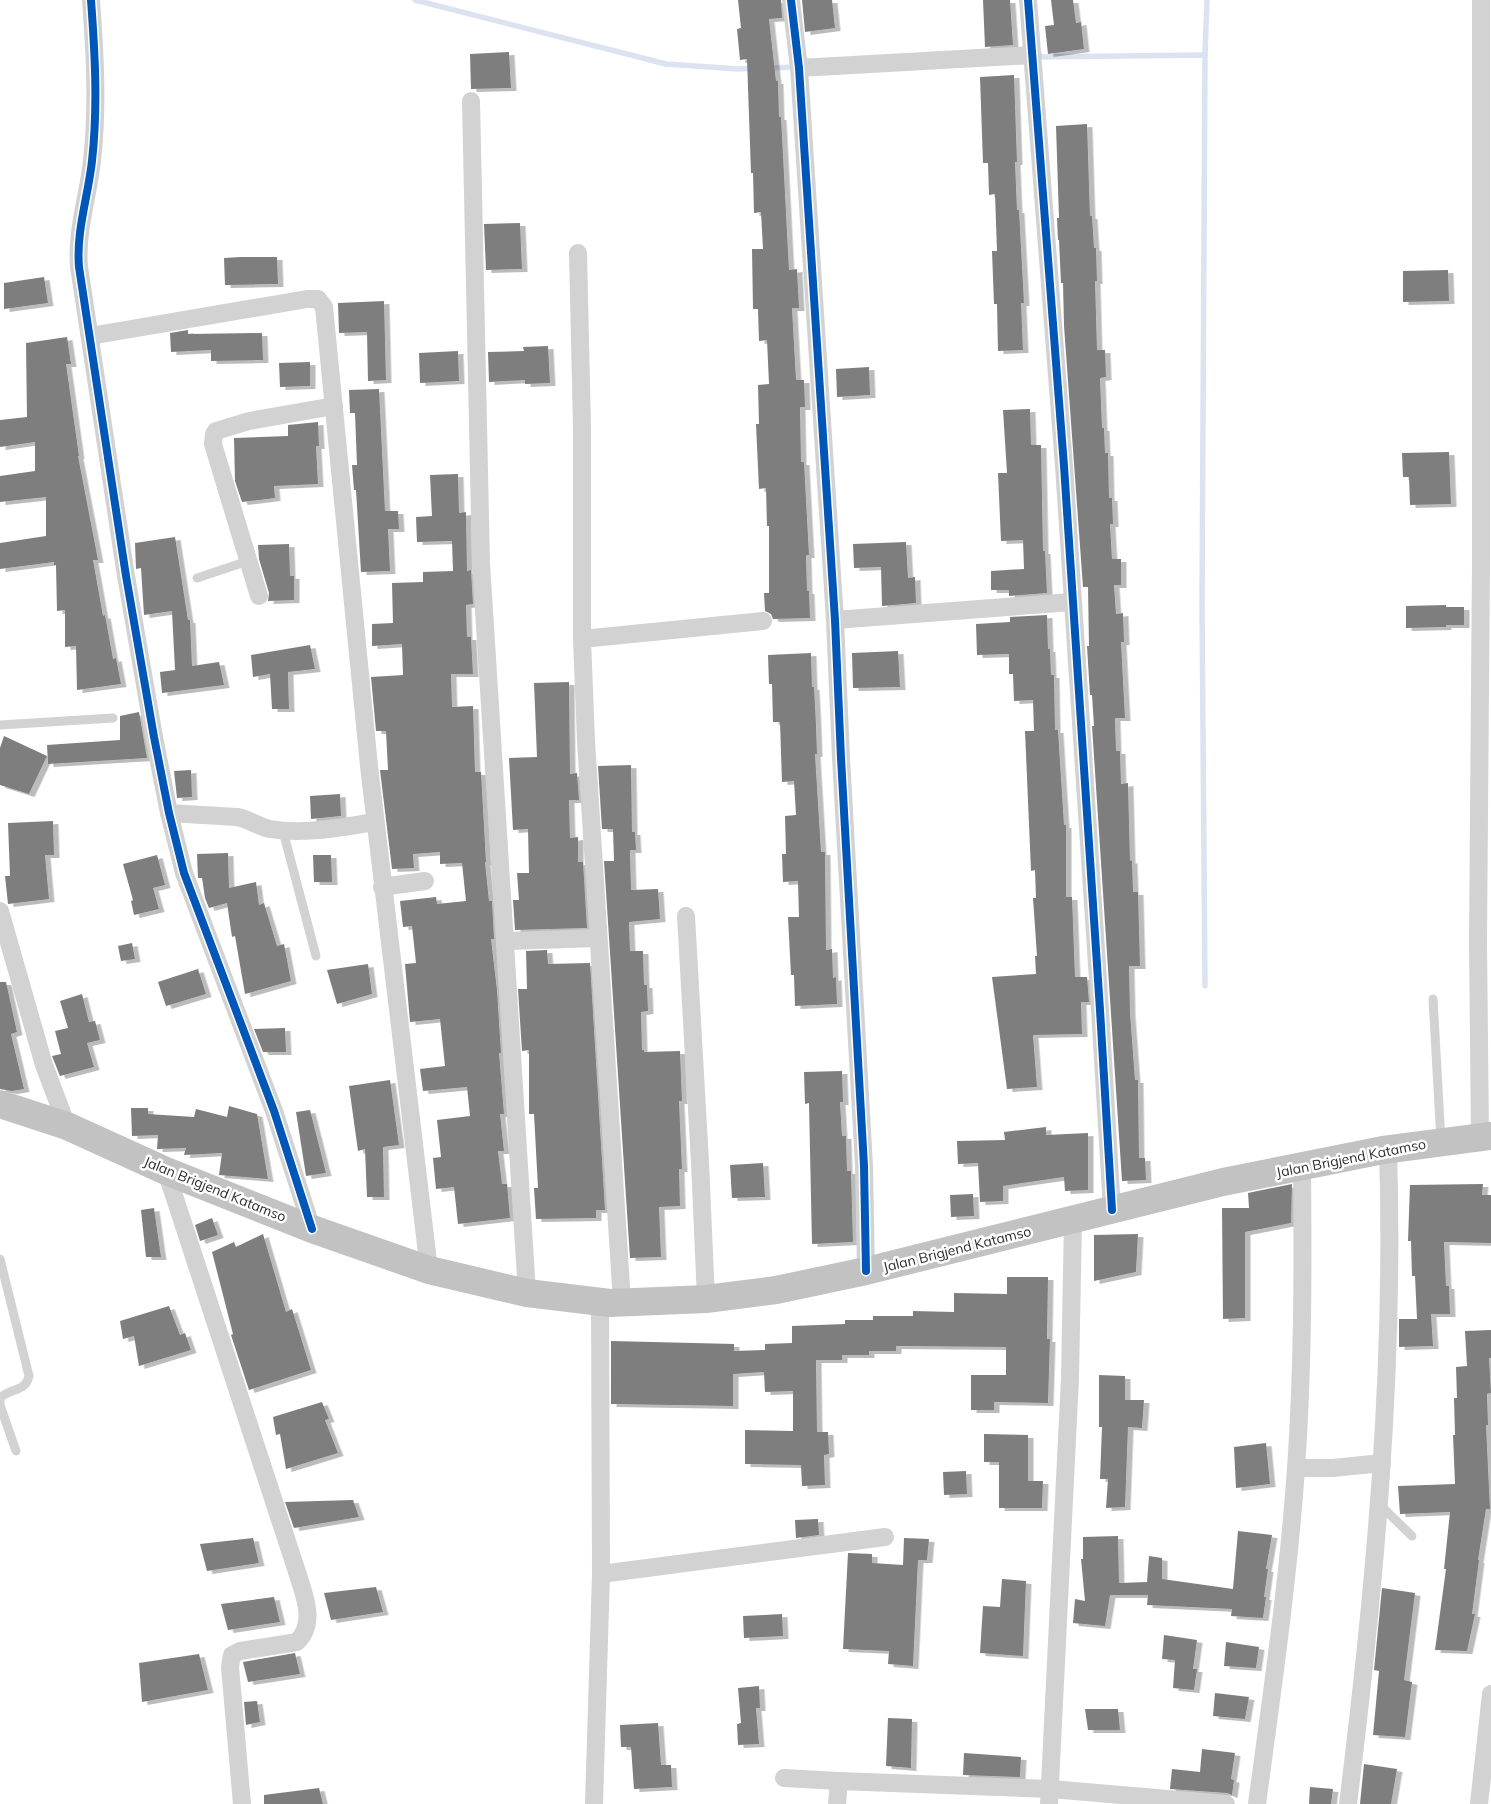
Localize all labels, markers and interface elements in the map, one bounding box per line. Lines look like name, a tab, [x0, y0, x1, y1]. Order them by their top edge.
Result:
street label: Jalan Brigjend Katamso	[1275, 1135, 1427, 1181]
street label: Jalan Brigjend Katamso	[141, 1152, 289, 1226]
street label: Jalan Brigjend Katamso	[881, 1222, 1033, 1276]

